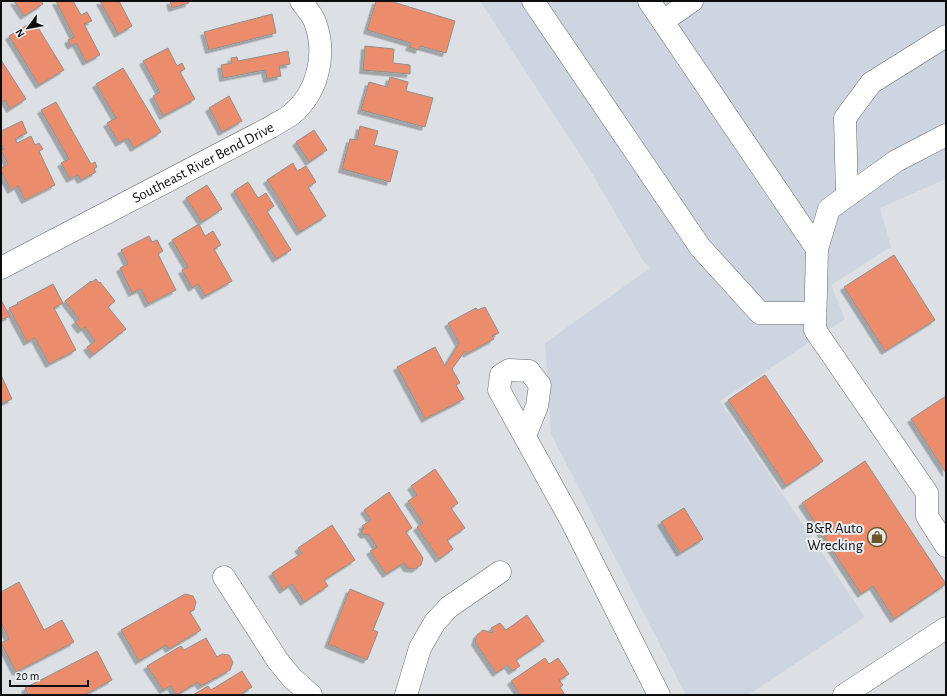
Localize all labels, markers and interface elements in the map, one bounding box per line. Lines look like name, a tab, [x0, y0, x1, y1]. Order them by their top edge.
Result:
north arrow	[8, 8, 48, 48]
text: N	[13, 27, 27, 39]
street label: Southeast River Bend Drive	[130, 119, 276, 206]
place label: B&R Auto Wrecking	[806, 521, 864, 553]
shop icon: B&R Auto Wrecking	[866, 526, 888, 548]
scale bar	[10, 662, 88, 688]
text: 20 m	[16, 670, 39, 682]

